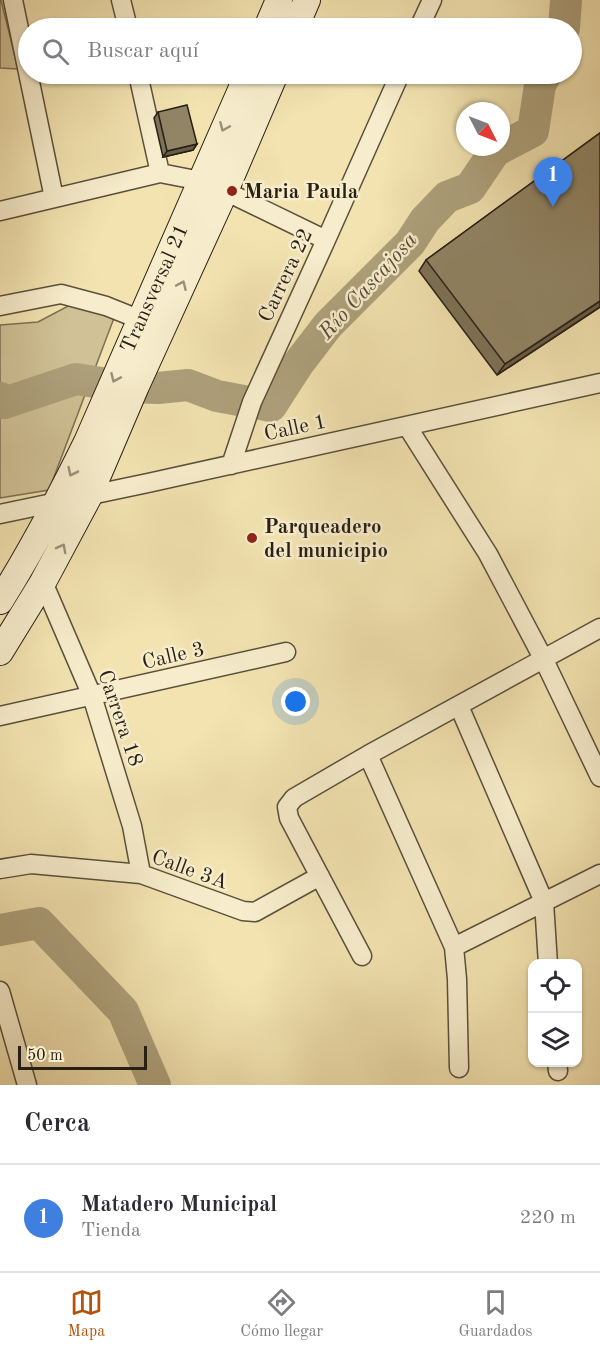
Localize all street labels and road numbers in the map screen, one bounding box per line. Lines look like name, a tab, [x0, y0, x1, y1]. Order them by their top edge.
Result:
street label: Transversal 21	[118, 221, 193, 356]
street label: Carrera 22	[256, 226, 317, 326]
street label: Calle 1	[262, 412, 329, 445]
street label: Calle 3	[140, 639, 207, 674]
street label: Carrera 18	[93, 668, 146, 769]
street label: Calle 3A	[149, 847, 230, 894]

